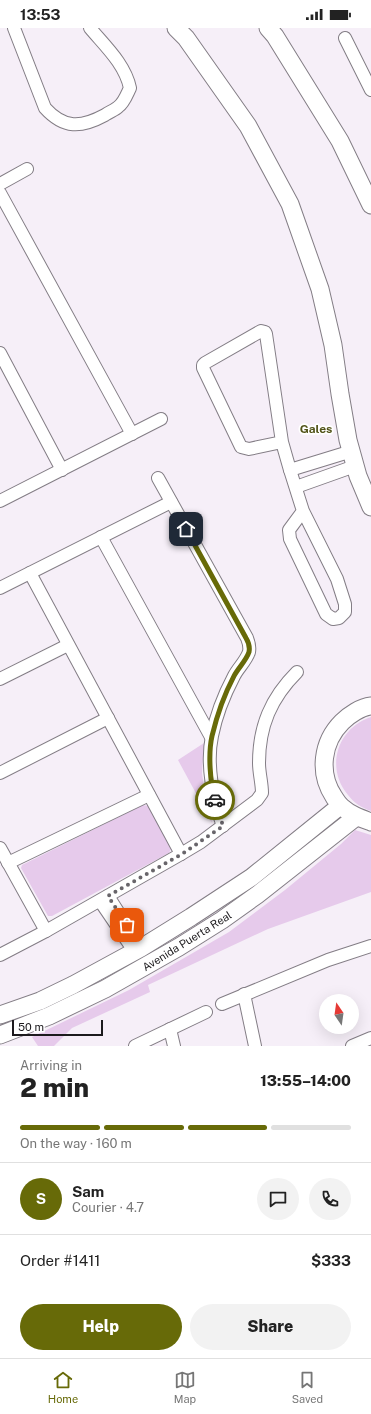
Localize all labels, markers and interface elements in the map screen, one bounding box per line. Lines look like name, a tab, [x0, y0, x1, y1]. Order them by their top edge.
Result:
text: 13:53	[20, 6, 61, 23]
district label: Gales	[300, 422, 332, 436]
pin	[169, 512, 203, 546]
icon: home	[175, 518, 197, 540]
courier	[195, 780, 235, 820]
icon: car	[204, 789, 226, 811]
pin	[110, 908, 144, 942]
street label: Avenida Puerta Real	[140, 909, 234, 973]
icon: bag	[116, 914, 138, 936]
north arrow	[319, 994, 359, 1034]
map controls	[319, 994, 359, 1034]
scale bar	[12, 1018, 103, 1037]
text: 50 m	[18, 1021, 44, 1033]
text: Arriving in	[20, 1058, 82, 1073]
text: 2 min	[20, 1072, 89, 1103]
text: 13:55–14:00	[260, 1072, 351, 1089]
text: On the way · 160 m	[20, 1136, 132, 1151]
button: chat	[257, 1178, 299, 1220]
button: phone	[309, 1178, 351, 1220]
text: Sam	[72, 1183, 104, 1200]
text: S	[36, 1190, 46, 1207]
text: Courier · 4.7	[72, 1200, 144, 1215]
text: Order #1411	[20, 1252, 100, 1269]
text: $333	[311, 1252, 351, 1269]
button: Help	[20, 1304, 182, 1350]
button: Share	[190, 1304, 351, 1350]
tab: Home	[48, 1369, 78, 1405]
tab: Map	[174, 1369, 196, 1405]
tab: Saved	[292, 1369, 323, 1405]

